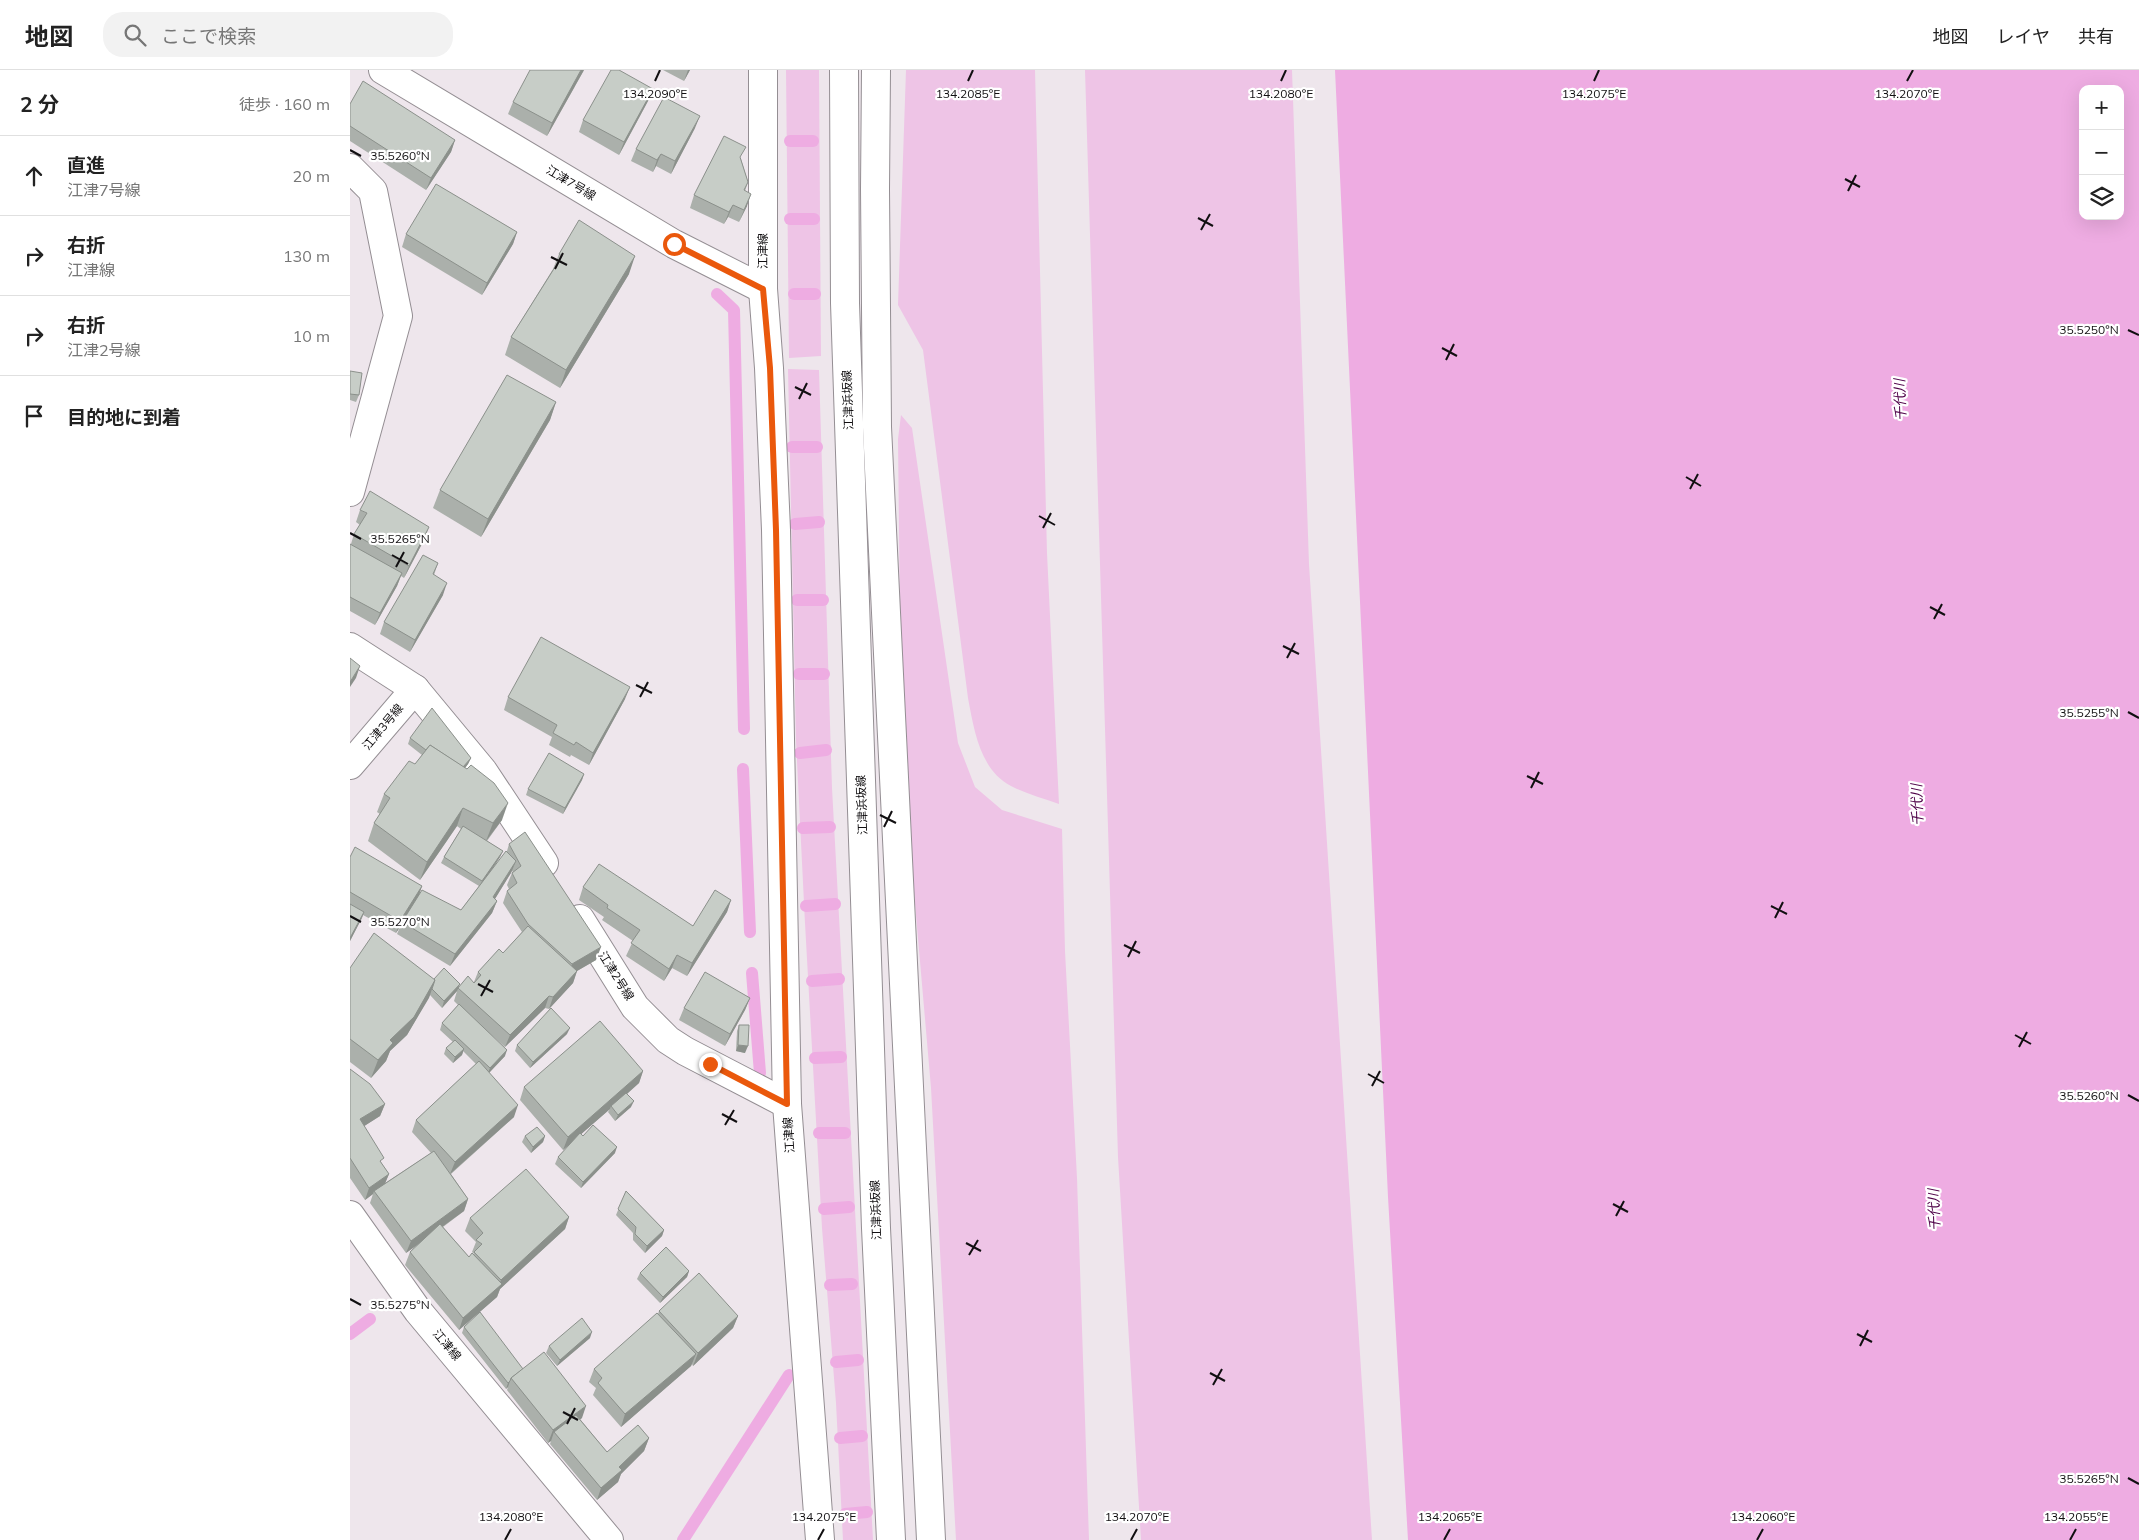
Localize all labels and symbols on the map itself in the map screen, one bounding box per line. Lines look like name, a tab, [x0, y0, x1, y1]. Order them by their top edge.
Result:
text: 134.2090°E	[623, 86, 687, 101]
text: 134.2085°E	[936, 86, 1000, 101]
text: 134.2080°E	[1249, 86, 1313, 101]
text: 134.2075°E	[1562, 86, 1626, 101]
text: 134.2070°E	[1875, 86, 1939, 101]
text: 35.5260°N	[370, 148, 430, 163]
street label: 江津7号線	[544, 162, 599, 203]
route start	[663, 233, 686, 256]
street label: 江津線	[755, 233, 770, 269]
text: 35.5250°N	[2059, 322, 2119, 337]
street label: 江津浜坂線	[839, 370, 856, 430]
water label: 千代川	[1890, 377, 1910, 421]
text: 35.5265°N	[370, 531, 430, 546]
street label: 江津3号線	[359, 701, 406, 753]
text: 35.5255°N	[2059, 705, 2119, 720]
street label: 江津浜坂線	[853, 775, 870, 835]
water label: 千代川	[1907, 782, 1927, 826]
text: 35.5270°N	[370, 914, 430, 929]
street label: 江津2号線	[595, 948, 637, 1003]
route end	[699, 1053, 722, 1076]
text: 35.5260°N	[2059, 1088, 2119, 1103]
street label: 江津線	[780, 1117, 797, 1154]
street label: 江津浜坂線	[867, 1180, 884, 1240]
water label: 千代川	[1924, 1187, 1944, 1231]
text: 35.5275°N	[370, 1297, 430, 1312]
street label: 江津線	[430, 1326, 465, 1363]
text: 35.5265°N	[2059, 1471, 2119, 1486]
text: 134.2080°E	[479, 1509, 543, 1524]
text: 134.2075°E	[792, 1509, 856, 1524]
text: 134.2070°E	[1105, 1509, 1169, 1524]
text: 134.2065°E	[1418, 1509, 1482, 1524]
text: 134.2060°E	[1731, 1509, 1795, 1524]
text: 134.2055°E	[2044, 1509, 2108, 1524]

